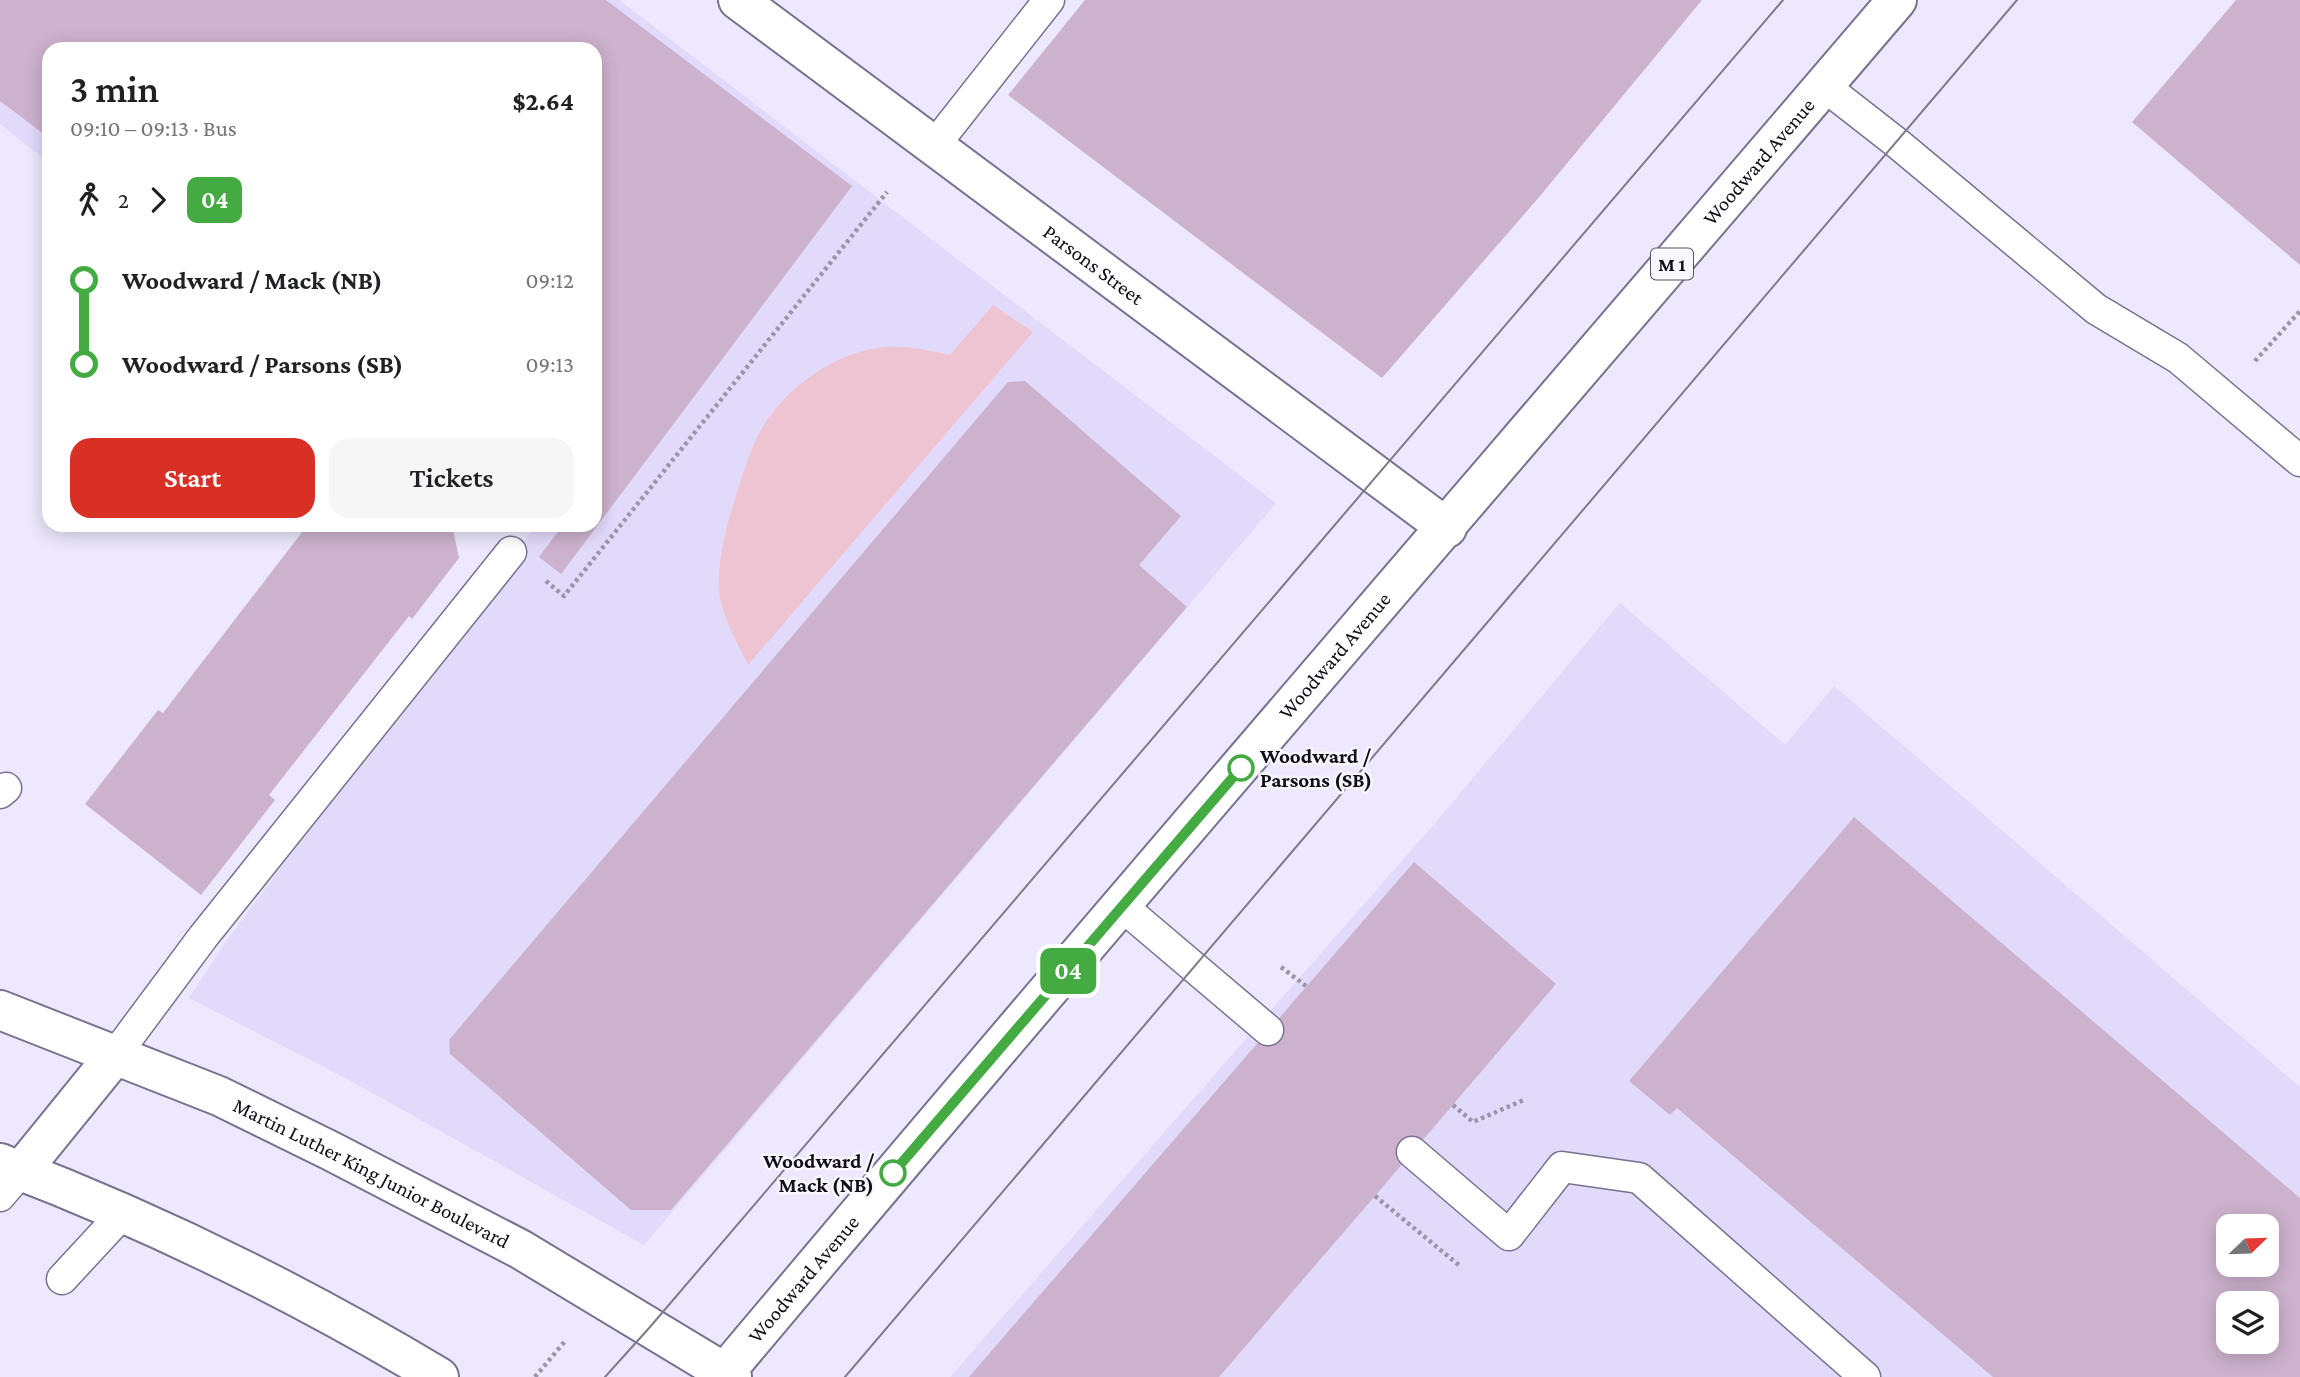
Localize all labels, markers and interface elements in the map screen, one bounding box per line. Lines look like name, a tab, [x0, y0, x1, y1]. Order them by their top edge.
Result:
text: 3 min	[70, 68, 159, 110]
text: $2.64	[513, 87, 574, 116]
street label: Woodward Avenue	[1698, 93, 1820, 230]
text: 09:10 – 09:13 · Bus	[70, 115, 237, 141]
icon: walk	[70, 181, 108, 219]
icon: forward	[139, 181, 177, 219]
text: 04	[201, 186, 228, 213]
text: 2	[118, 187, 129, 213]
street label: Parsons Street	[1039, 220, 1149, 310]
road number: M 1	[1651, 248, 1693, 280]
text: Woodward / Mack (NB)	[122, 266, 383, 295]
text: 09:12	[525, 267, 574, 293]
text: Woodward / Parsons (SB)	[122, 350, 403, 379]
text: 09:13	[526, 351, 574, 377]
button: Start	[70, 438, 315, 518]
button: Tickets	[329, 438, 574, 518]
street label: Woodward Avenue	[1274, 587, 1396, 724]
place label: Woodward / Parsons (SB)	[1259, 744, 1372, 792]
marker: Woodward / Parsons (SB)	[1228, 755, 1254, 781]
line badge: 04	[1036, 948, 1100, 994]
text: 04	[1054, 957, 1082, 984]
street label: Martin Luther King Junior Boulevard	[229, 1093, 513, 1253]
place label: Woodward / Mack (NB)	[762, 1149, 874, 1197]
marker: Woodward / Mack (NB)	[880, 1160, 906, 1186]
street label: Woodward Avenue	[743, 1211, 864, 1348]
north arrow	[2216, 1214, 2278, 1278]
map controls	[2216, 1214, 2279, 1354]
button: layers	[2216, 1291, 2279, 1354]

